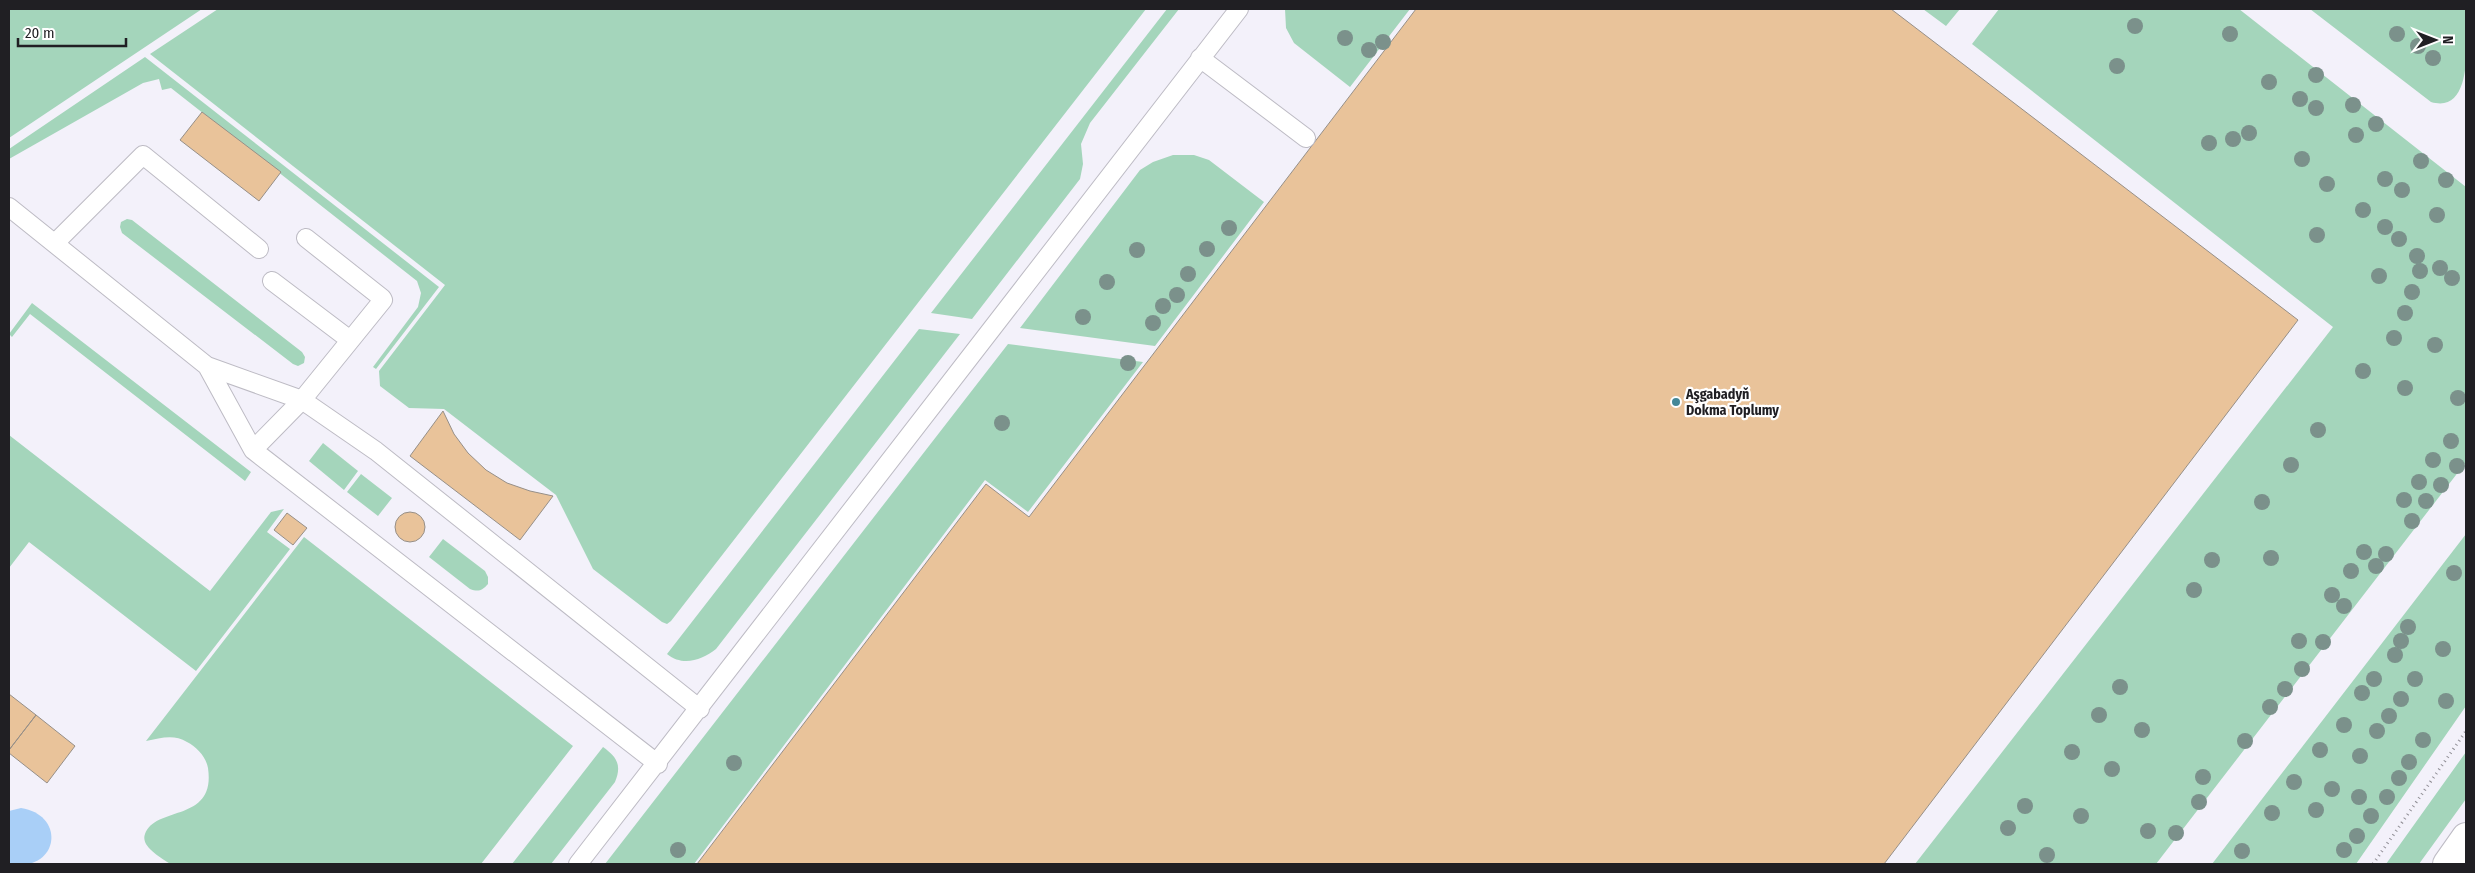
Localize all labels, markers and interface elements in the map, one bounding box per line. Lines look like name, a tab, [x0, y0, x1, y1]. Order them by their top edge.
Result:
scale bar	[18, 15, 125, 47]
north arrow	[2410, 15, 2460, 65]
text: 20 m	[25, 24, 55, 42]
text: N	[2439, 36, 2456, 44]
place label: Aşgabadyň Dokma Toplumy	[1685, 386, 1779, 419]
marker: Aşgabadyň Dokma Toplumy	[1670, 396, 1682, 408]

